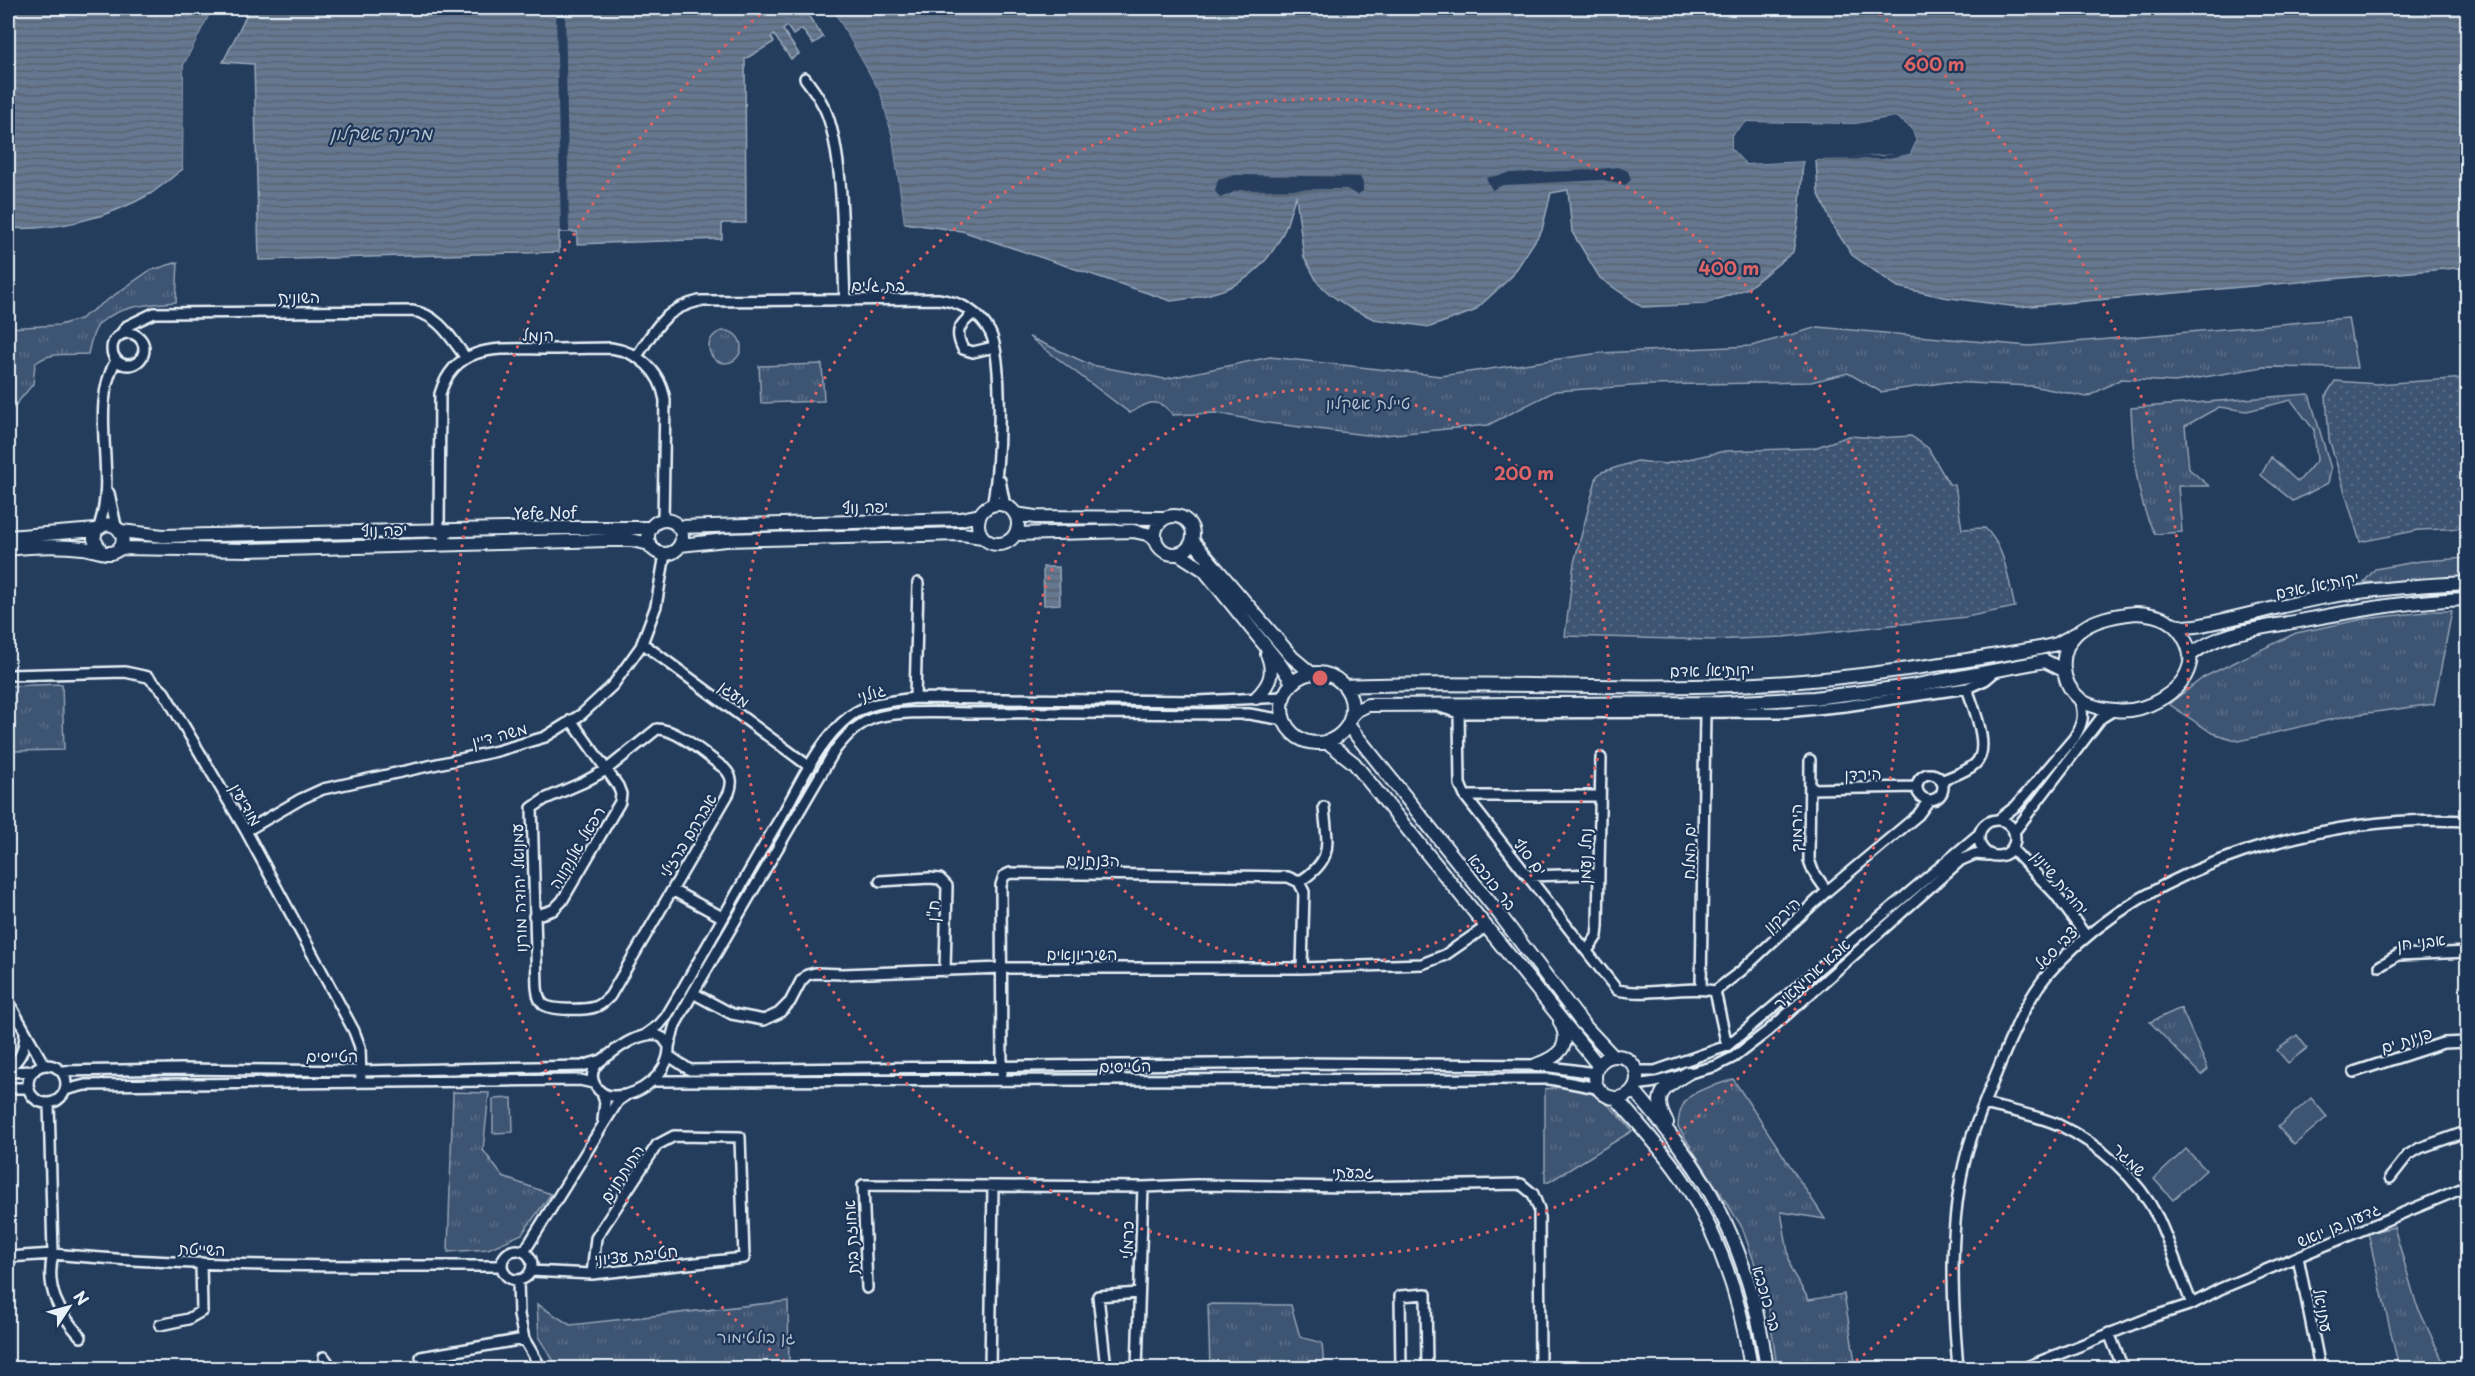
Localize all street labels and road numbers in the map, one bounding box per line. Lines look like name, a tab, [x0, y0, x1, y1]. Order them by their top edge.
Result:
street label: בת גלים	[851, 272, 905, 296]
street label: השונית	[278, 284, 320, 308]
street label: הנמל	[522, 322, 554, 346]
street label: יפה נוף	[841, 493, 889, 519]
street label: Yefe Nof	[513, 499, 578, 525]
street label: יפה נוף	[360, 516, 408, 542]
street label: יקותיאל אדם	[2273, 564, 2361, 604]
street label: יקותיאל אדם	[1670, 656, 1754, 682]
street label: מעגן	[714, 673, 756, 713]
street label: גולני	[854, 676, 888, 708]
street label: משה דיין	[469, 715, 529, 753]
street label: הירדן	[1844, 761, 1882, 785]
street label: מודיעין	[225, 778, 269, 830]
street label: אברהם ברזילי	[652, 788, 722, 882]
street label: רפאל אלנקווה	[542, 801, 610, 893]
street label: הירמוך	[1783, 804, 1807, 852]
street label: ים המלח	[1676, 822, 1700, 880]
street label: עמנואל יהודה מורנו	[504, 823, 532, 953]
street label: נחל נעמן	[1572, 828, 1596, 884]
street label: ים סוף	[1508, 832, 1554, 880]
street label: יהודית שיינין	[2027, 844, 2095, 920]
street label: הצנחנים	[1066, 847, 1120, 871]
street label: בר כוכבא	[1463, 847, 1523, 915]
street label: הירקון	[1757, 891, 1805, 937]
street label: ח"ן	[920, 900, 944, 922]
street label: צבי סגל	[2028, 920, 2082, 974]
street label: אבני חן	[2395, 926, 2447, 956]
street label: אבא אחימאיר	[1767, 932, 1855, 1014]
street label: השיריונאים	[1046, 941, 1118, 965]
street label: פנינת ים	[2377, 1019, 2435, 1059]
street label: הטייסים	[306, 1043, 358, 1067]
street label: הטייסים	[1099, 1053, 1151, 1077]
street label: שמגר	[2108, 1137, 2152, 1181]
street label: התותחנים	[593, 1139, 649, 1207]
street label: גבעתי	[1332, 1159, 1374, 1183]
street label: גדעון בן יואש	[2293, 1196, 2383, 1252]
street label: אחוזת בית	[836, 1199, 864, 1276]
street label: כרמלי	[1113, 1221, 1139, 1259]
street label: השייטת	[177, 1235, 226, 1261]
street label: חטיבת עציוני	[593, 1238, 679, 1270]
street label: בר כוכבא	[1747, 1263, 1789, 1333]
street label: עתניאל	[2308, 1286, 2340, 1334]

